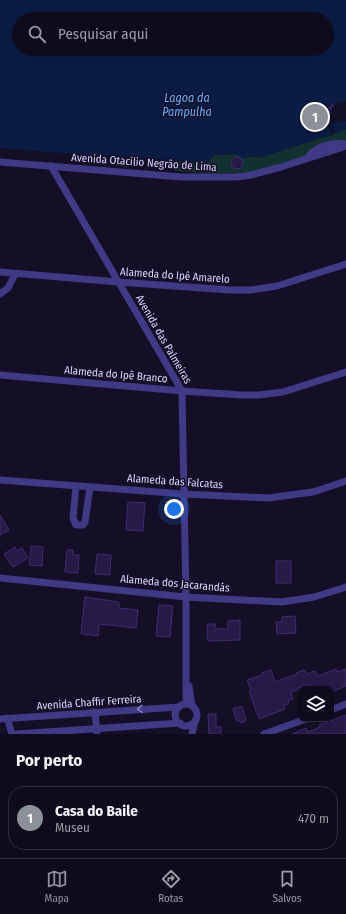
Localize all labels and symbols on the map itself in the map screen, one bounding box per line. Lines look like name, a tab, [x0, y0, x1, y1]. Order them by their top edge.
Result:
water label: Lagoa da Pampulha	[162, 91, 212, 119]
pin: 1	[302, 102, 328, 132]
street label: Avenida Otacílio Negrão de Lima	[71, 151, 217, 174]
street label: Alameda do Ipê Amarelo	[120, 265, 231, 286]
street label: Avenida das Palmeiras	[133, 292, 194, 386]
street label: Alameda do Ipê Branco	[64, 363, 168, 386]
street label: Alameda das Falcatas	[127, 472, 224, 491]
your location	[164, 499, 184, 519]
street label: Alameda dos Jacarandás	[120, 572, 230, 595]
street label: Avenida Chaffir Ferreira	[36, 692, 142, 713]
one-way arrow	[137, 705, 143, 714]

